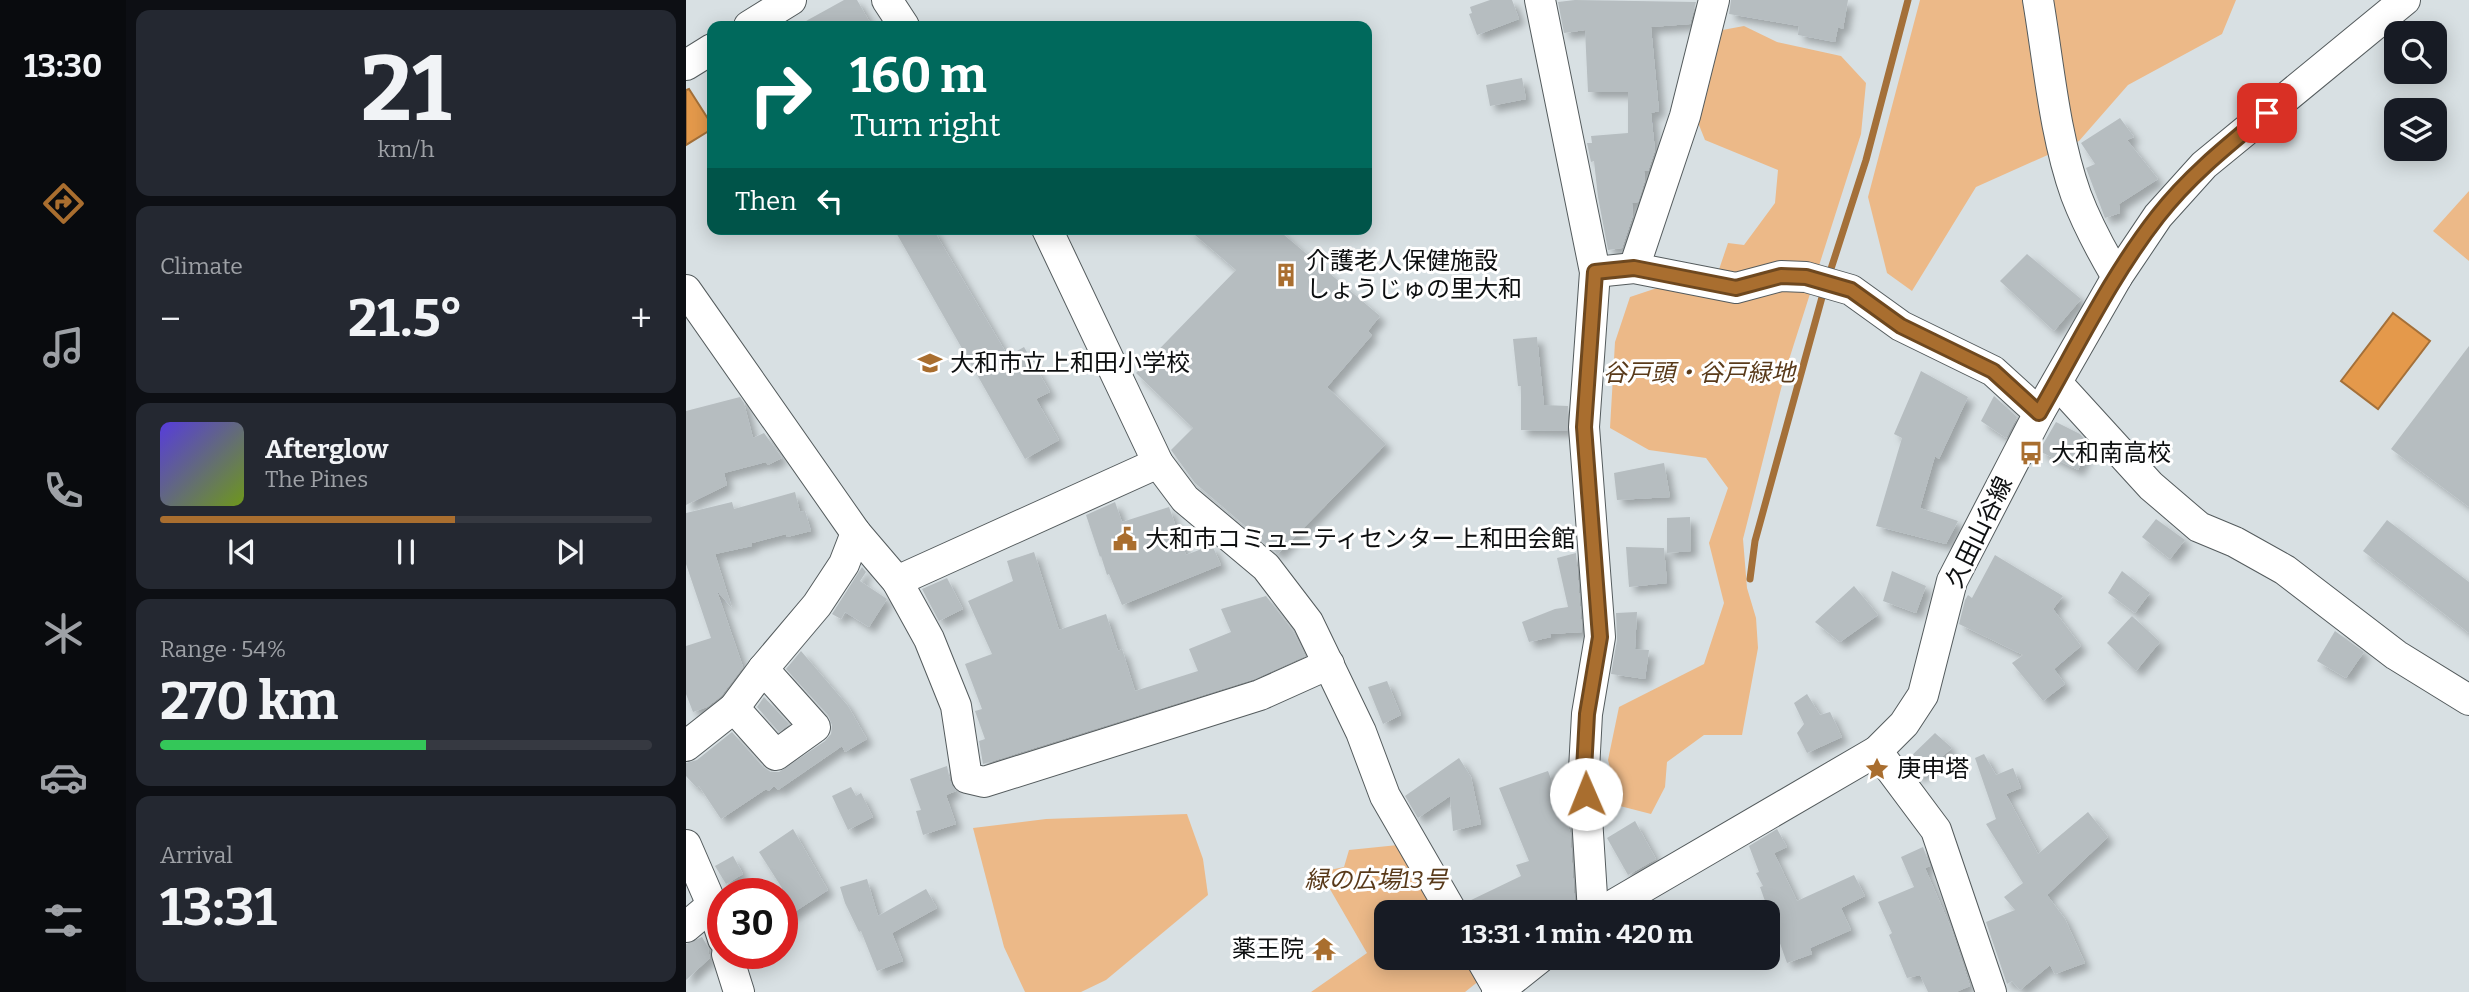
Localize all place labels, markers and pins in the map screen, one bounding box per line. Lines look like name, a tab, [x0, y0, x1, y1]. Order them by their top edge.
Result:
pin	[2237, 83, 2297, 143]
place label: 介護老人保健施設 しょうじゅの里大和	[1306, 247, 1522, 303]
building icon: 介護老人保健施設 しょうじゅの里大和	[1272, 261, 1300, 289]
school or university icon: 大和市立上和田小学校	[916, 349, 944, 377]
place label: 大和市立上和田小学校	[950, 349, 1190, 377]
bus stop icon: 大和南高校	[2017, 439, 2045, 467]
place label: 大和南高校	[2051, 439, 2171, 467]
public building icon: 大和市コミュニティセンター上和田会館	[1111, 525, 1139, 553]
place label: 大和市コミュニティセンター上和田会館	[1145, 525, 1576, 553]
place icon: 庚申塔	[1863, 755, 1891, 783]
place label: 庚申塔	[1897, 755, 1969, 783]
place label: 薬王院	[1232, 935, 1304, 963]
temple icon: 薬王院	[1310, 935, 1338, 963]

